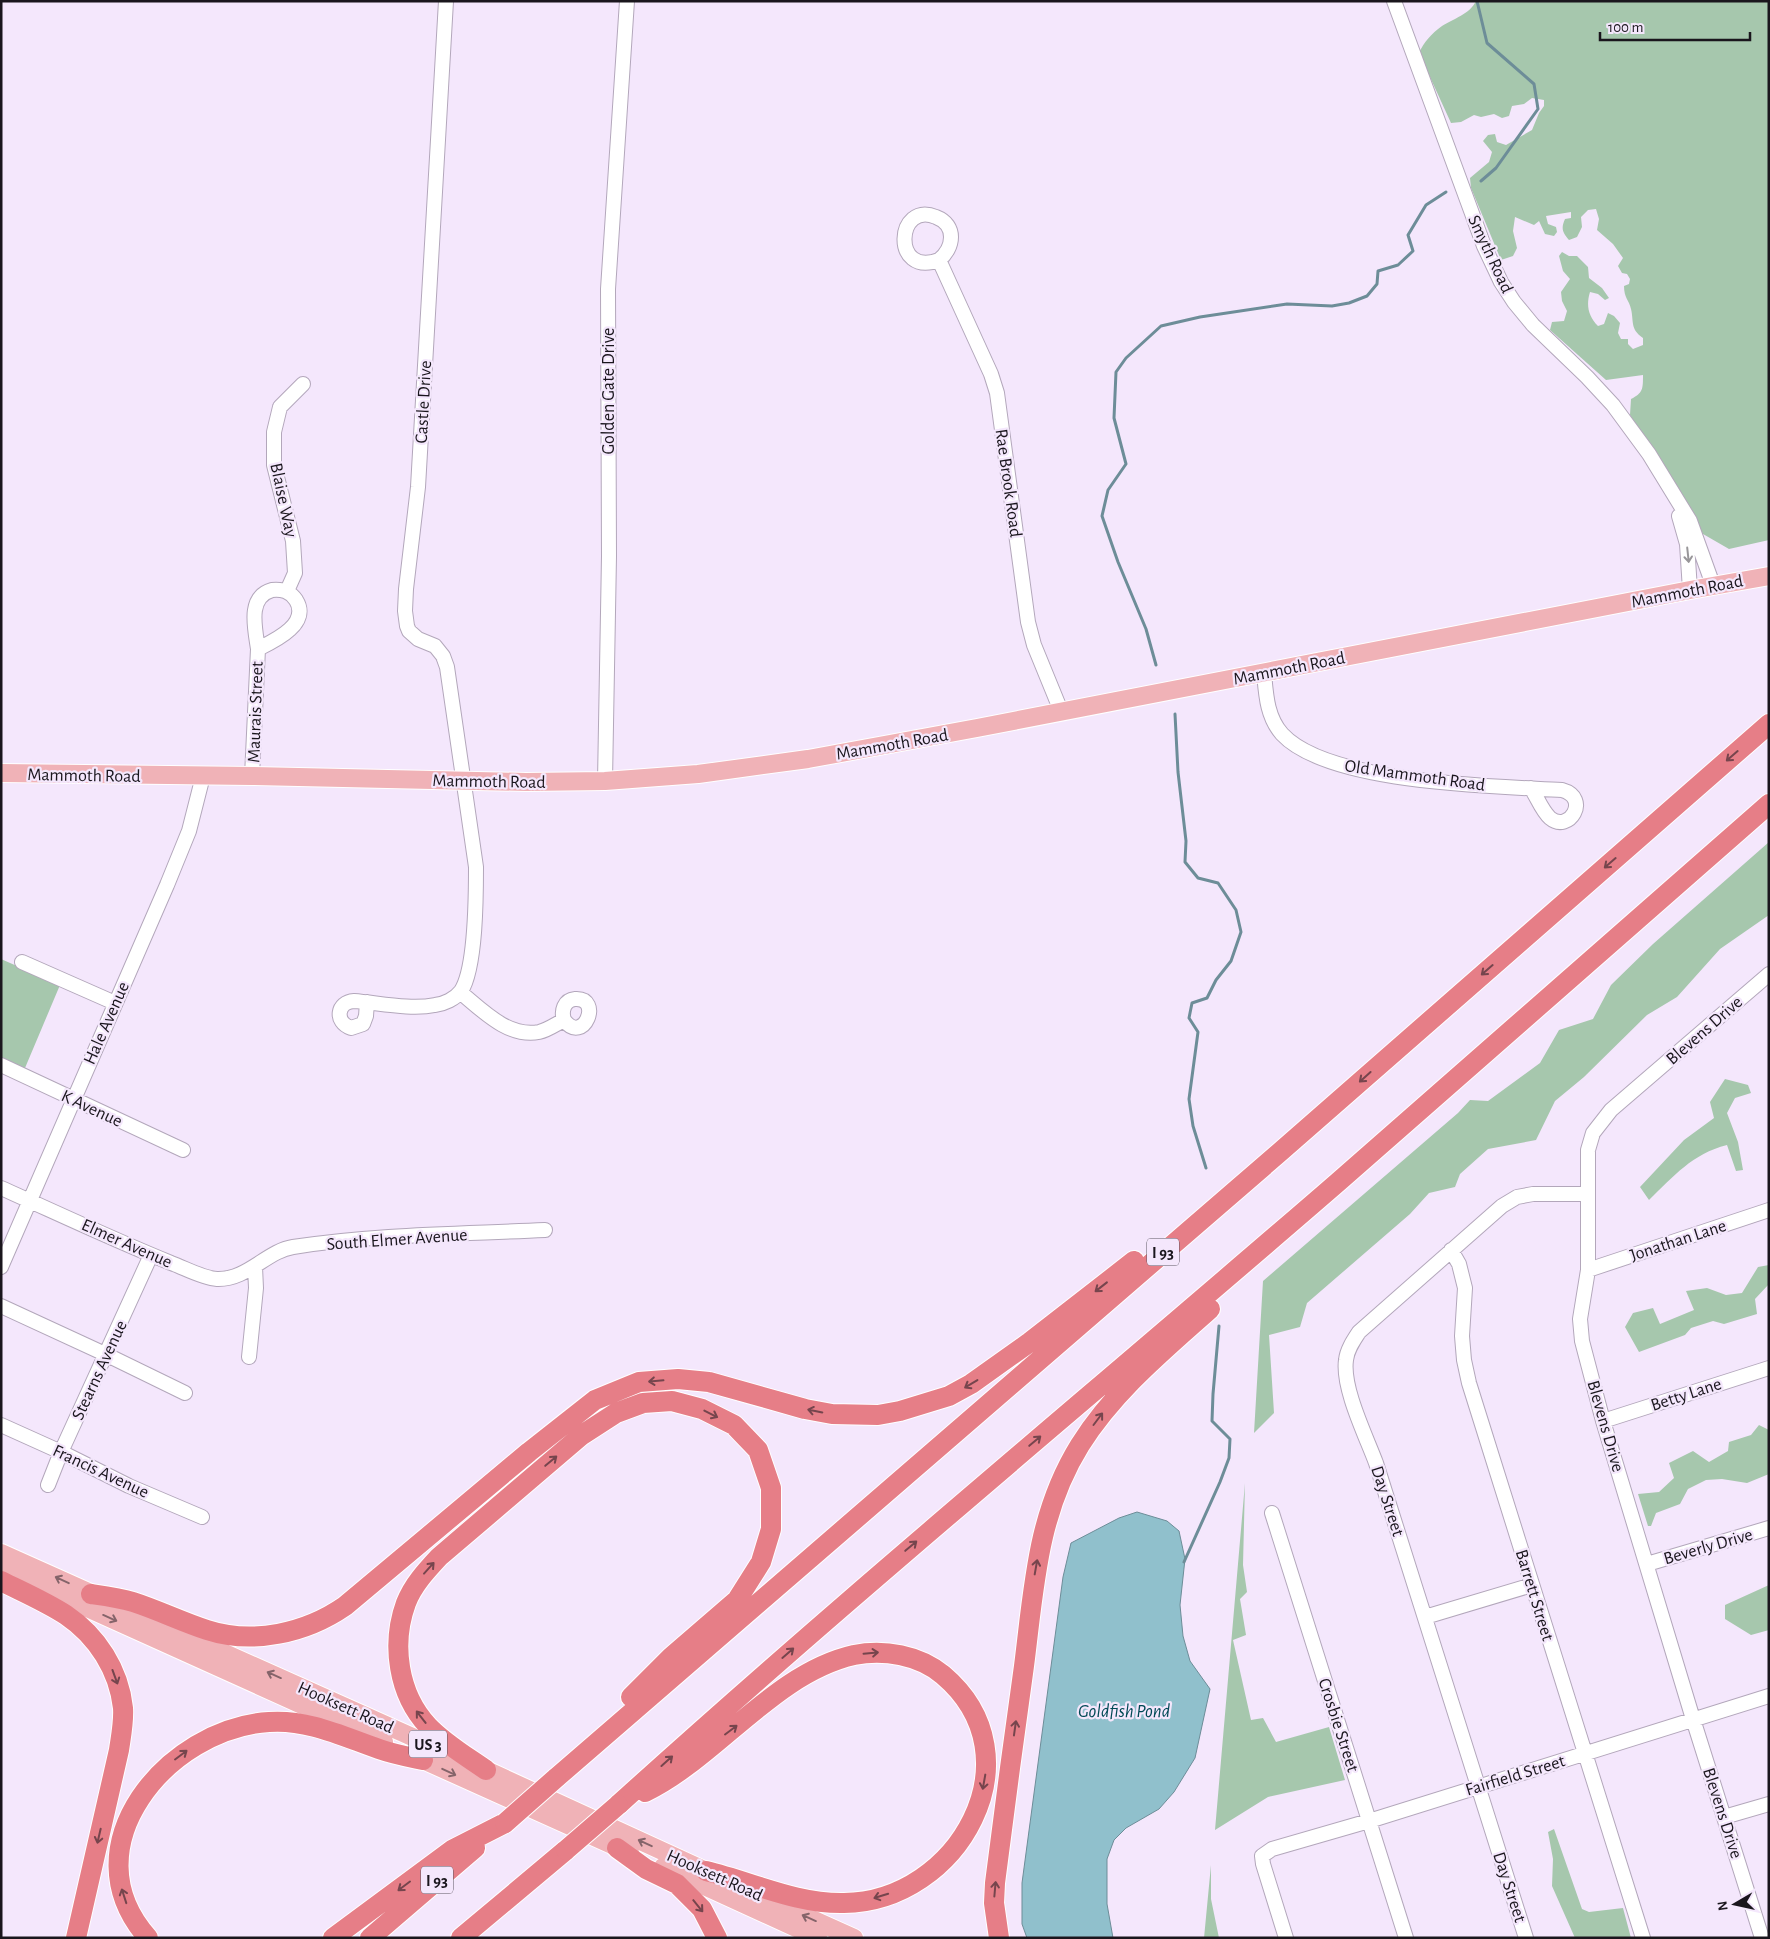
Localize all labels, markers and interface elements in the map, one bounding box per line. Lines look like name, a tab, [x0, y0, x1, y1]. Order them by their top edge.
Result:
scale bar	[1600, 10, 1750, 42]
text: 100 m	[1608, 20, 1643, 35]
street label: Smyth Road	[1464, 213, 1516, 296]
street label: Golden Gate Drive	[600, 328, 618, 454]
street label: Castle Drive	[413, 360, 435, 444]
street label: Rae Brook Road	[992, 428, 1025, 538]
street label: Blaise Way	[266, 461, 300, 539]
one-way arrow	[1683, 547, 1693, 563]
street label: Mammoth Road	[1630, 572, 1745, 612]
street label: Mammoth Road	[1232, 649, 1347, 689]
street label: Maurais Street	[245, 661, 267, 763]
street label: Mammoth Road	[835, 726, 950, 764]
one-way arrow	[1725, 750, 1738, 761]
street label: Old Mammoth Road	[1343, 757, 1486, 795]
street label: Mammoth Road	[27, 766, 141, 786]
street label: Mammoth Road	[432, 772, 546, 792]
one-way arrow	[1603, 857, 1616, 868]
one-way arrow	[1481, 964, 1494, 976]
street label: Hale Avenue	[81, 979, 133, 1067]
street label: Blevens Drive	[1663, 993, 1746, 1069]
one-way arrow	[1359, 1071, 1372, 1083]
street label: K Avenue	[58, 1087, 125, 1131]
street label: Elmer Avenue	[79, 1216, 175, 1272]
street label: Jonathan Lane	[1628, 1217, 1729, 1265]
street label: South Elmer Avenue	[326, 1226, 468, 1254]
road number: I 93	[1147, 1238, 1179, 1266]
one-way arrow	[1095, 1281, 1108, 1292]
street label: Stearns Avenue	[69, 1318, 131, 1423]
street label: Betty Lane	[1649, 1375, 1724, 1415]
one-way arrow	[649, 1376, 665, 1386]
street label: Blevens Drive	[1583, 1378, 1627, 1474]
one-way arrow	[965, 1379, 979, 1389]
one-way arrow	[807, 1405, 823, 1415]
one-way arrow	[703, 1410, 718, 1419]
one-way arrow	[1093, 1413, 1104, 1426]
one-way arrow	[1028, 1435, 1041, 1446]
street label: Francis Avenue	[50, 1442, 151, 1502]
one-way arrow	[545, 1455, 558, 1467]
street label: Day Street	[1367, 1464, 1407, 1539]
street label: Beverly Drive	[1662, 1526, 1755, 1568]
one-way arrow	[905, 1540, 918, 1552]
street label: Barrett Street	[1512, 1547, 1557, 1643]
one-way arrow	[1031, 1560, 1041, 1576]
one-way arrow	[423, 1561, 435, 1574]
one-way arrow	[55, 1575, 70, 1585]
one-way arrow	[102, 1613, 117, 1623]
one-way arrow	[782, 1647, 795, 1658]
one-way arrow	[863, 1648, 879, 1658]
one-way arrow	[111, 1669, 120, 1684]
one-way arrow	[267, 1670, 282, 1680]
street label: Crosbie Street	[1314, 1676, 1362, 1775]
street label: Hooksett Road	[295, 1679, 396, 1737]
water label: Goldfish Pond	[1078, 1702, 1171, 1721]
one-way arrow	[416, 1710, 426, 1724]
one-way arrow	[1010, 1721, 1020, 1737]
one-way arrow	[724, 1724, 737, 1735]
road number: US 3	[409, 1730, 447, 1758]
one-way arrow	[174, 1750, 188, 1760]
street label: Fairfield Street	[1463, 1752, 1567, 1800]
one-way arrow	[661, 1755, 674, 1767]
street label: Blevens Drive	[1699, 1766, 1745, 1861]
one-way arrow	[441, 1767, 456, 1777]
one-way arrow	[979, 1773, 989, 1789]
one-way arrow	[94, 1828, 103, 1844]
one-way arrow	[638, 1838, 653, 1847]
street label: Hooksett Road	[664, 1847, 765, 1905]
street label: Day Street	[1489, 1850, 1529, 1925]
road number: I 93	[421, 1866, 453, 1894]
north arrow	[1710, 1879, 1760, 1929]
one-way arrow	[398, 1880, 411, 1891]
one-way arrow	[990, 1882, 1000, 1898]
one-way arrow	[119, 1889, 128, 1904]
one-way arrow	[874, 1892, 890, 1902]
one-way arrow	[693, 1899, 704, 1912]
text: N	[1715, 1900, 1731, 1912]
one-way arrow	[802, 1912, 817, 1922]

